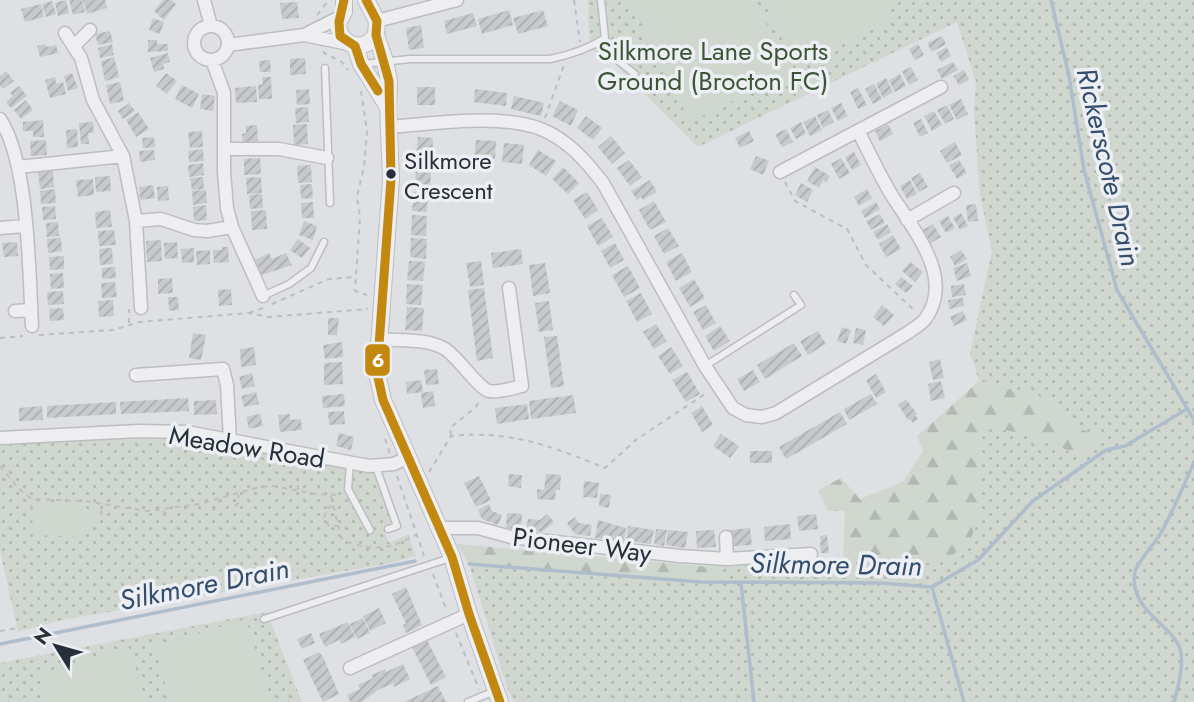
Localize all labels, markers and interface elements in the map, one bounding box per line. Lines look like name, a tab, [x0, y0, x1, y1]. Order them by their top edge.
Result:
park label: Silkmore Lane Sports Ground (Brocton FC)	[597, 32, 829, 100]
water label: Rickerscote Drain	[1066, 64, 1151, 270]
place label: Silkmore Crescent	[404, 143, 493, 208]
marker: Silkmore Crescent	[384, 167, 398, 181]
line badge: 6	[364, 343, 391, 377]
text: 6	[372, 347, 384, 374]
street label: Meadow Road	[166, 416, 328, 478]
street label: Pioneer Way	[511, 518, 654, 572]
water label: Silkmore Drain	[750, 543, 922, 586]
water label: Silkmore Drain	[116, 548, 292, 621]
north arrow	[21, 611, 91, 681]
text: N	[27, 622, 58, 650]

